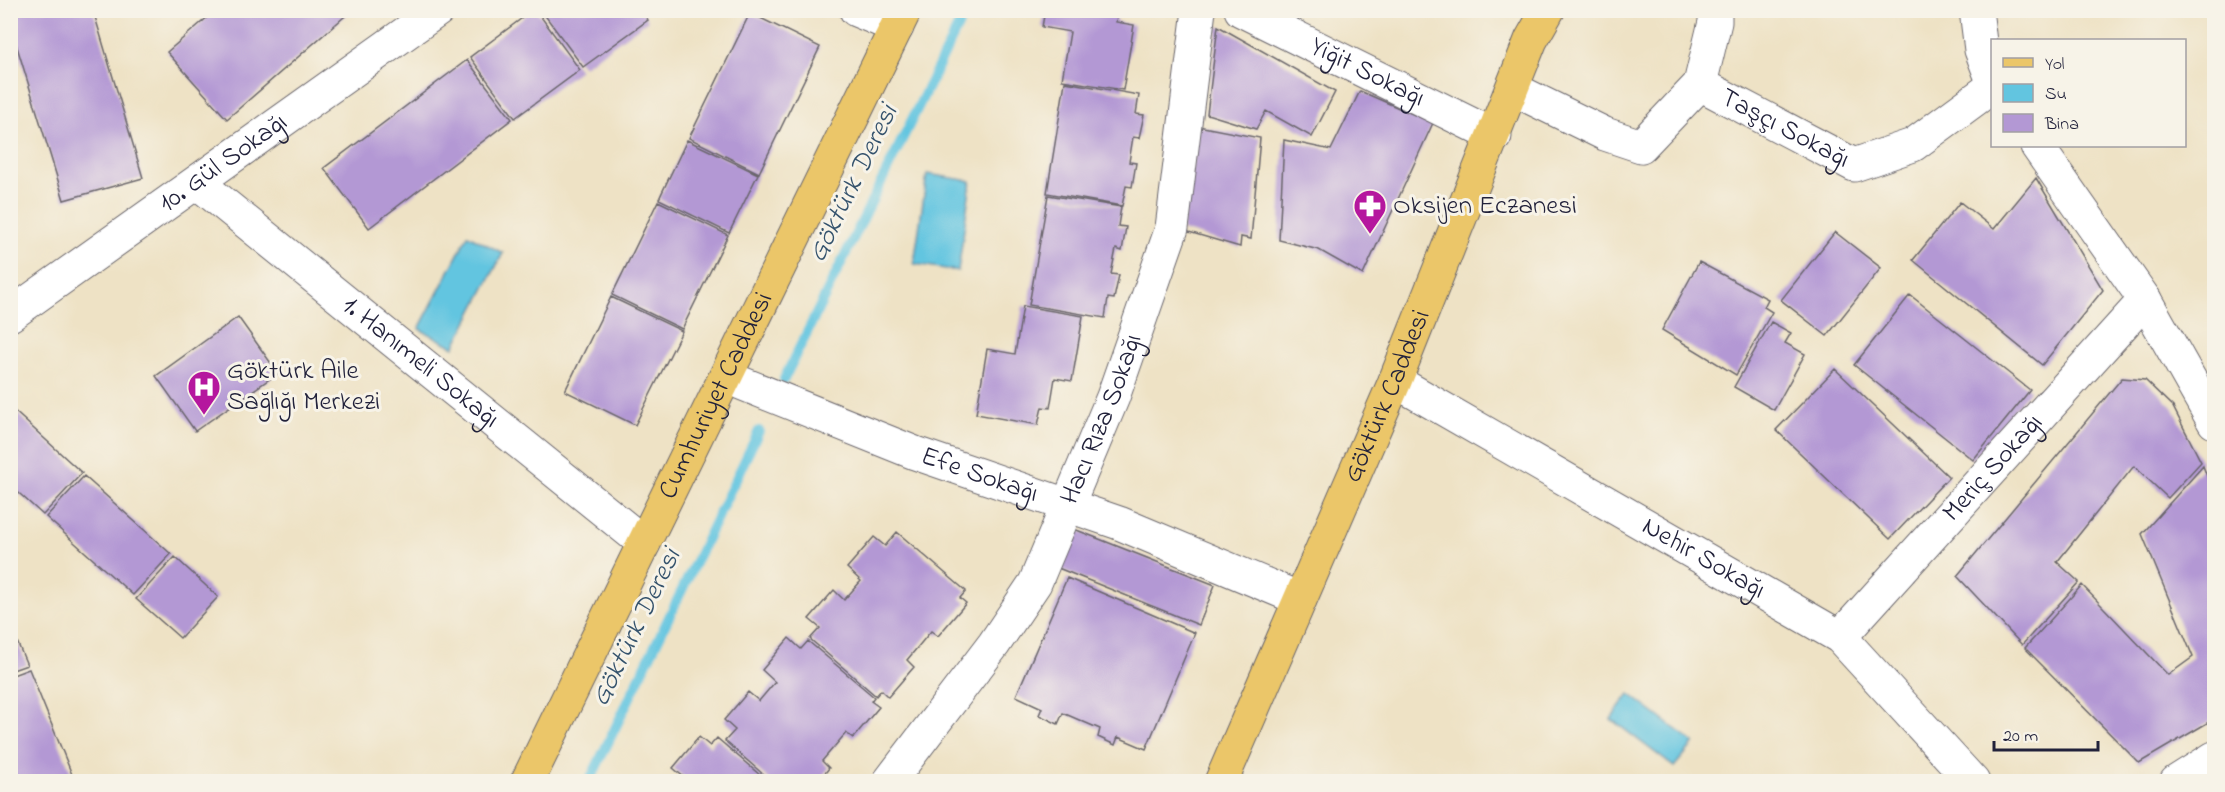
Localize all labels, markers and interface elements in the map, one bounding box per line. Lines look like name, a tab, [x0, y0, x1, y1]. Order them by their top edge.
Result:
street label: Yiğit Sokağı	[1303, 28, 1432, 118]
legend	[1991, 39, 2186, 147]
text: Yol	[2045, 52, 2065, 78]
street label: Taşçı Sokağı	[1713, 78, 1857, 179]
text: Su	[2045, 82, 2067, 108]
water label: Göktürk Deresi	[798, 96, 911, 270]
street label: 10. Gül Sokağı	[151, 103, 296, 222]
text: Bina	[2044, 112, 2079, 138]
place label: Oksijen Eczanesi	[1393, 187, 1577, 226]
pharmacy icon: Oksijen Eczanesi	[1352, 188, 1388, 235]
street label: Cumhuriyet Caddesi	[649, 286, 783, 506]
street label: 1. Hanımeli Sokağı	[333, 287, 508, 438]
street label: Göktürk Caddesi	[1334, 304, 1441, 489]
street label: Hacı Rıza Sokağı	[1051, 329, 1153, 510]
place label: Göktürk Aile Sağlığı Merkezi	[227, 352, 380, 422]
hospital icon: Göktürk Aile Sağlığı Merkezi	[186, 369, 222, 416]
street label: Meriç Sokağı	[1933, 405, 2053, 531]
street label: Efe Sokağı	[916, 437, 1044, 513]
street label: Nehir Sokağı	[1634, 507, 1773, 610]
water label: Göktürk Deresi	[581, 540, 694, 714]
scale bar	[1994, 714, 2098, 752]
text: 20 m	[2003, 724, 2038, 750]

